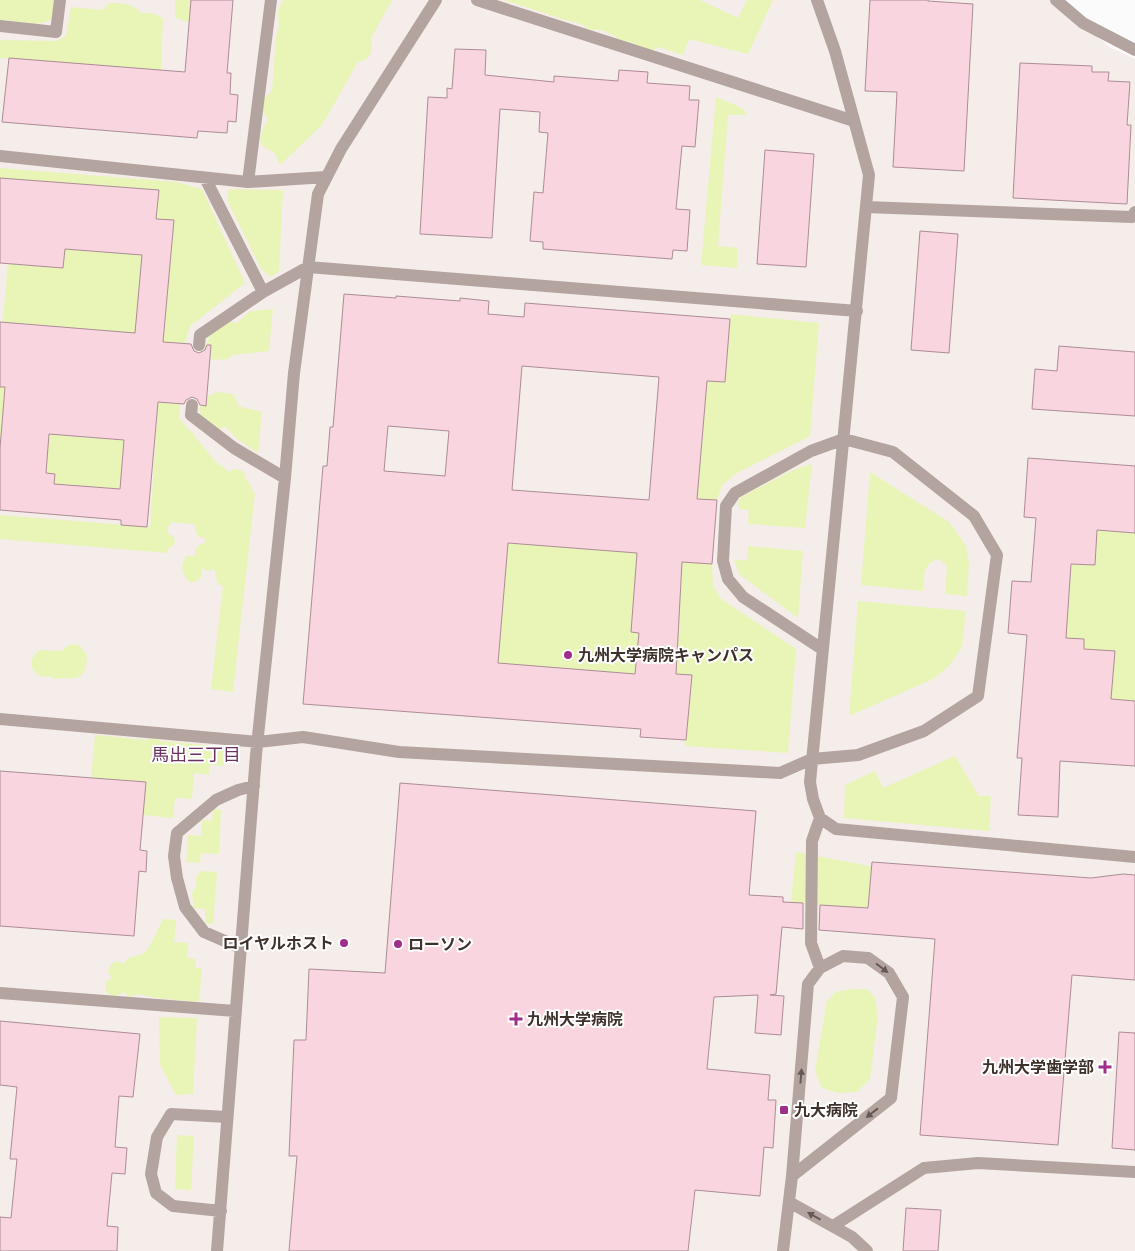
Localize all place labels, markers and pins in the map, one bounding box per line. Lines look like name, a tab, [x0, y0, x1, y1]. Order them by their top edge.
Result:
place label: 九州大学病院キャンパス	[578, 646, 754, 665]
marker: 九州大学病院キャンパス	[562, 649, 574, 661]
place label: ロイヤルホスト	[222, 934, 334, 953]
place label: ローソン	[408, 935, 472, 954]
marker: ロイヤルホスト	[338, 937, 350, 949]
marker: ローソン	[392, 938, 404, 950]
place label: 九州大学病院	[527, 1010, 623, 1029]
marker: 九州大学病院	[509, 1012, 523, 1026]
place label: 九州大学歯学部	[982, 1058, 1094, 1077]
marker: 九州大学歯学部	[1098, 1060, 1112, 1074]
place label: 九大病院	[794, 1101, 858, 1120]
marker: 九大病院	[778, 1104, 790, 1116]

